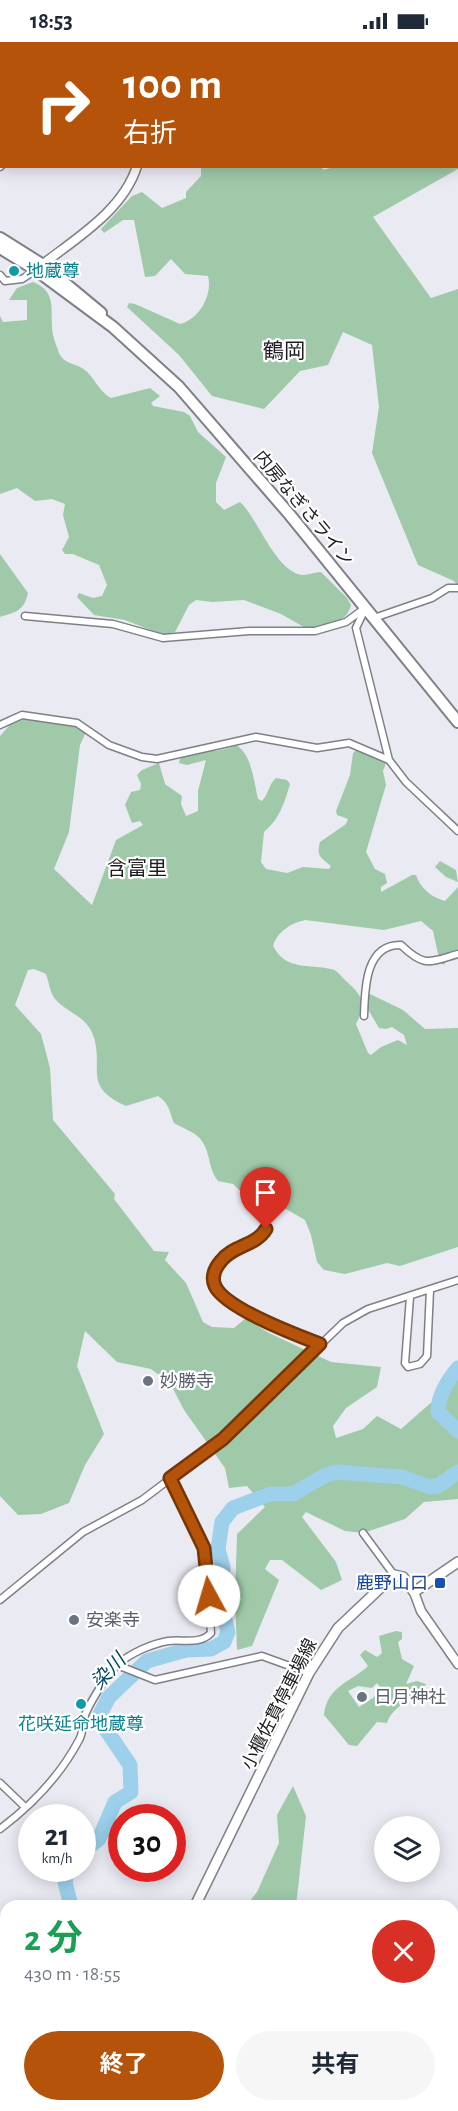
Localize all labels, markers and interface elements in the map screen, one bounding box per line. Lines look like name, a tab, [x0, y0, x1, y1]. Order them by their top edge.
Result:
text: 18:53	[30, 10, 73, 32]
text: 100 m	[123, 64, 222, 106]
icon: right	[24, 66, 102, 144]
text: 右折	[123, 120, 177, 147]
place label: 地蔵尊	[26, 261, 80, 281]
marker: 地蔵尊	[7, 264, 21, 278]
district label: 鶴岡	[263, 340, 305, 362]
street label: 内房なぎさライン	[250, 446, 358, 570]
district label: 含富里	[107, 857, 167, 879]
pin	[240, 1167, 291, 1229]
icon: arrive	[249, 1176, 282, 1209]
place label: 妙勝寺	[160, 1372, 214, 1391]
marker: 妙勝寺	[141, 1374, 155, 1388]
position arrow	[177, 1564, 241, 1628]
place label: 鹿野山口	[356, 1574, 428, 1593]
marker: 鹿野山口	[433, 1576, 447, 1590]
place label: 安楽寺	[86, 1611, 140, 1630]
marker: 安楽寺	[67, 1613, 81, 1627]
street label: 小櫃佐貫停車場線	[237, 1635, 321, 1773]
water label: 染川	[87, 1648, 131, 1693]
place label: 日月神社	[374, 1688, 446, 1707]
marker: 日月神社	[355, 1690, 369, 1704]
marker: 花咲延命地蔵尊	[74, 1697, 88, 1711]
place label: 花咲延命地蔵尊	[18, 1714, 144, 1734]
speed limit sign: 30	[108, 1804, 186, 1882]
map controls	[374, 1816, 440, 1882]
button: layers	[374, 1816, 440, 1882]
text: 21	[45, 1821, 69, 1851]
text: km/h	[42, 1851, 72, 1866]
button: close	[372, 1920, 435, 1983]
text: 2 分	[24, 1921, 82, 1957]
text: 430 m · 18:55	[24, 1964, 121, 1984]
button: 終了	[24, 2031, 224, 2100]
button: 共有	[236, 2031, 435, 2100]

